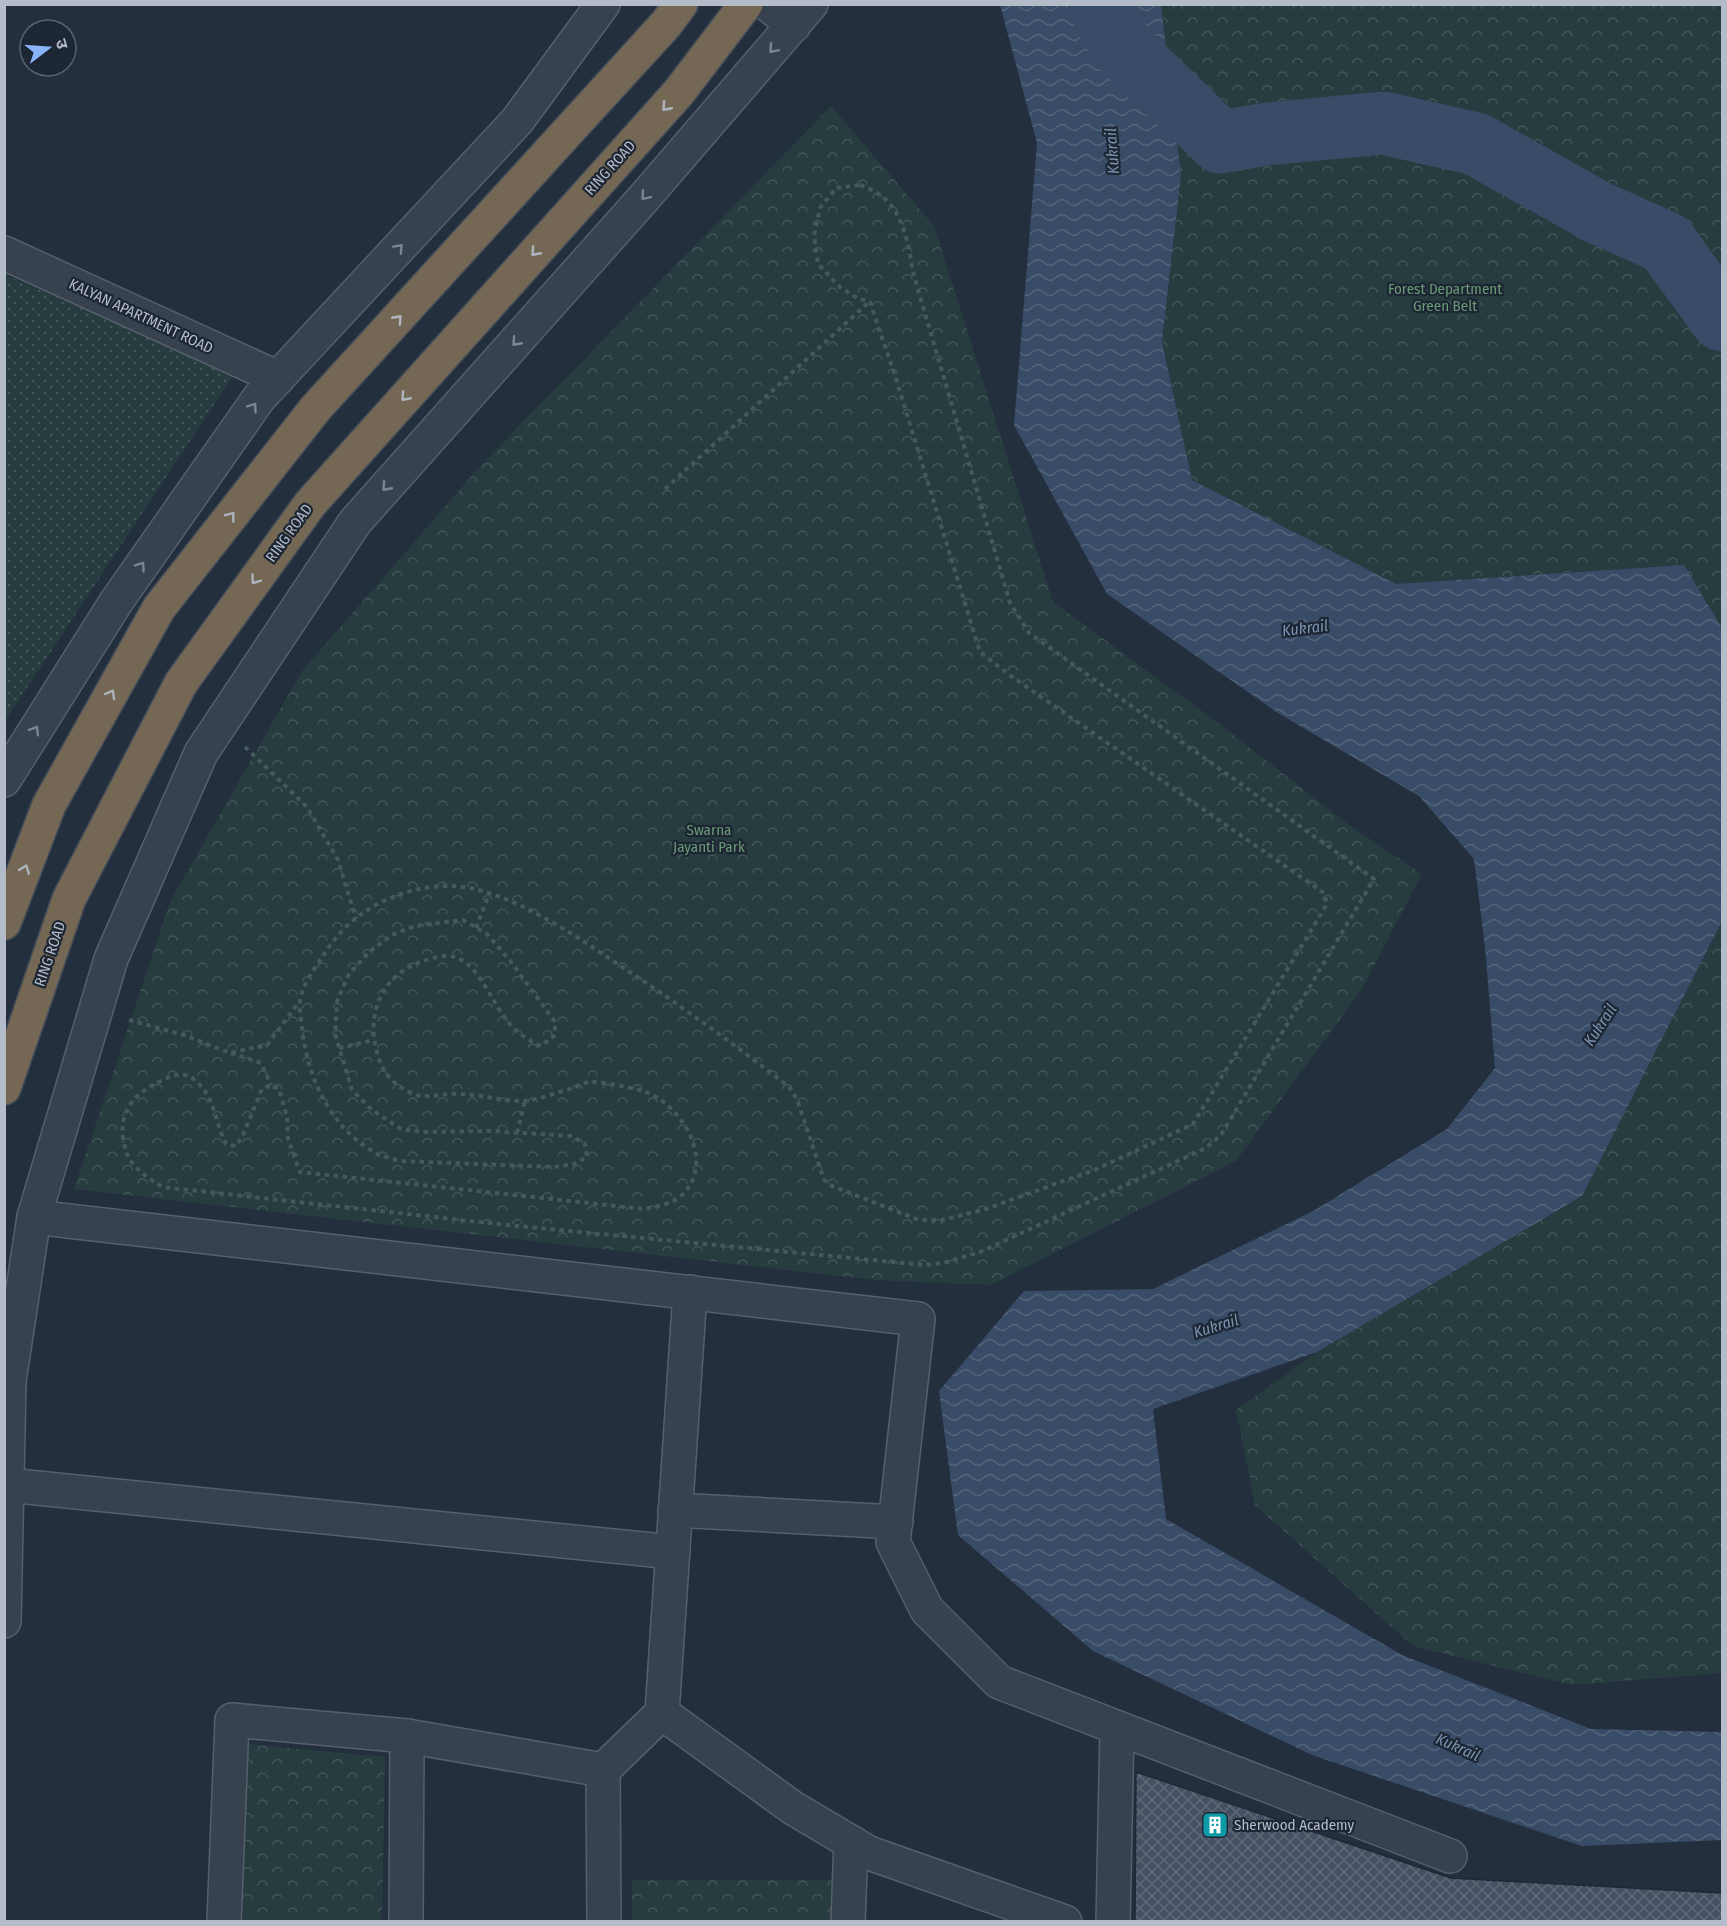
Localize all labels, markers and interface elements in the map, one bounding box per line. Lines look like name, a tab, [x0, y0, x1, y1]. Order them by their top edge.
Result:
north arrow	[18, 18, 78, 78]
text: उ	[51, 37, 73, 52]
one-way arrow	[769, 42, 780, 53]
one-way arrow	[662, 100, 673, 110]
water label: Kukrail	[1101, 127, 1123, 175]
street label: RING ROAD	[581, 137, 639, 199]
one-way arrow	[642, 189, 653, 200]
one-way arrow	[392, 244, 403, 254]
one-way arrow	[531, 245, 542, 255]
street label: KALYAN APARTMENT ROAD	[66, 275, 216, 357]
park label: Forest Department Green Belt	[1388, 280, 1502, 315]
one-way arrow	[391, 315, 402, 325]
one-way arrow	[512, 335, 523, 346]
one-way arrow	[401, 390, 412, 401]
one-way arrow	[246, 402, 257, 413]
one-way arrow	[382, 481, 393, 491]
street label: RING ROAD	[262, 501, 316, 565]
one-way arrow	[224, 511, 235, 522]
one-way arrow	[134, 562, 145, 573]
one-way arrow	[251, 573, 262, 584]
water label: Kukrail	[1281, 616, 1329, 640]
one-way arrow	[104, 690, 115, 700]
one-way arrow	[28, 726, 40, 736]
park label: Swarna Jayanti Park	[673, 821, 745, 856]
one-way arrow	[18, 864, 31, 875]
street label: RING ROAD	[31, 919, 69, 989]
water label: Kukrail	[1579, 1000, 1621, 1050]
water label: Kukrail	[1191, 1310, 1241, 1342]
water label: Kukrail	[1433, 1729, 1483, 1765]
building icon: Sherwood Academy	[1200, 1810, 1230, 1840]
place label: Sherwood Academy	[1234, 1816, 1355, 1834]

